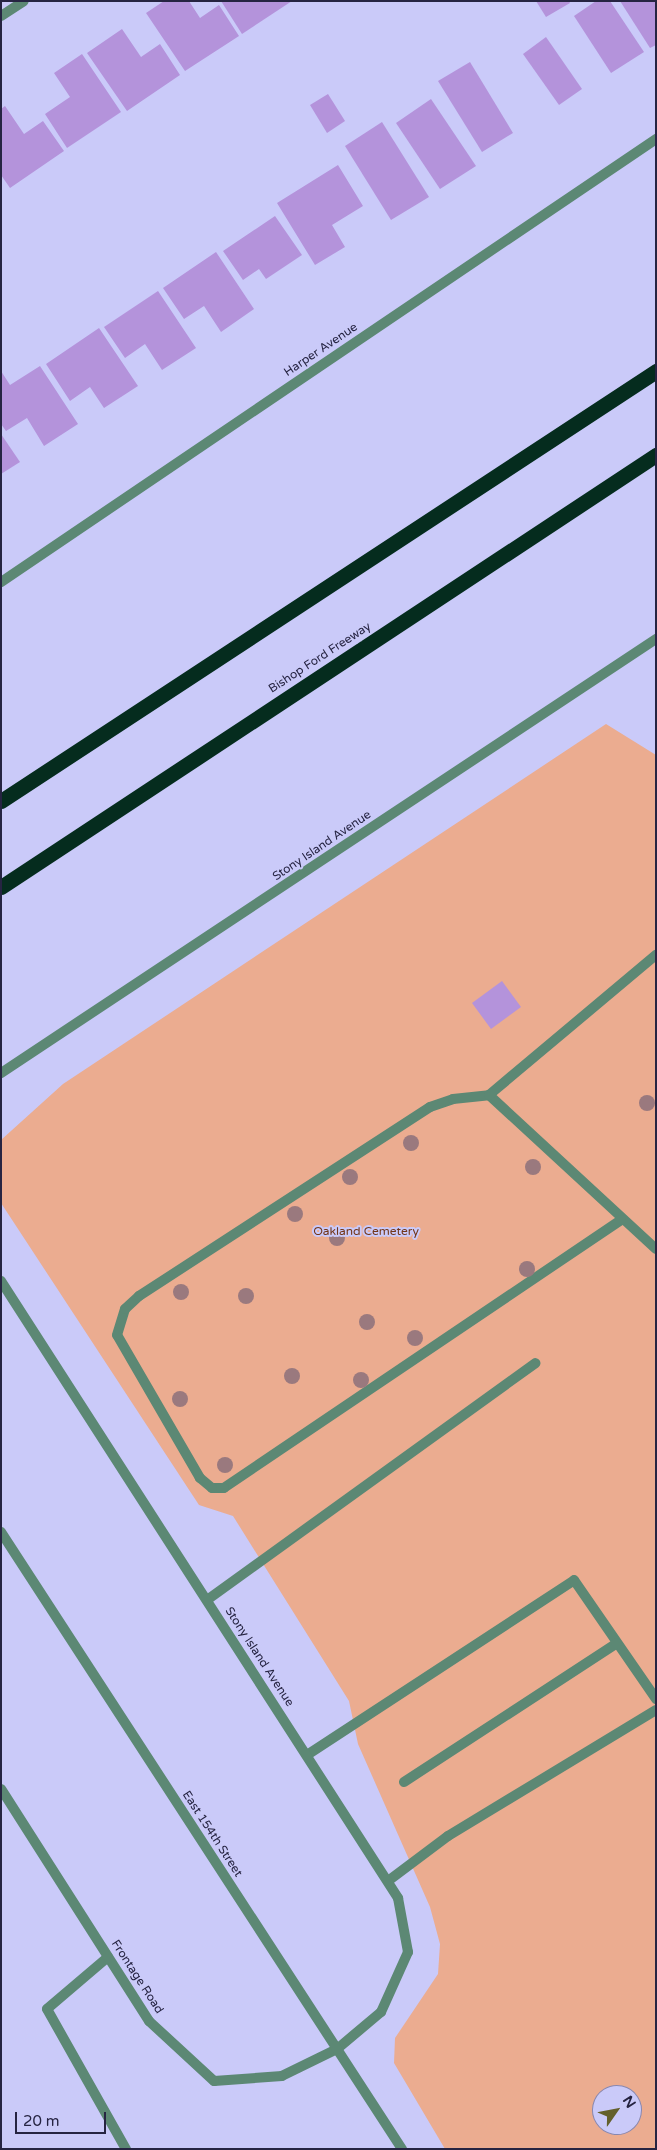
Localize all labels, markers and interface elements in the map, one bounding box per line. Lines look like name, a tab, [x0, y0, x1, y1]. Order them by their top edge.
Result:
street label: Harper Avenue	[282, 320, 360, 380]
street label: Bishop Ford Freeway	[266, 620, 374, 696]
street label: Stony Island Avenue	[270, 808, 374, 884]
park label: Oakland Cemetery	[313, 1225, 419, 1239]
street label: Stony Island Avenue	[222, 1605, 296, 1709]
street label: East 154th Street	[179, 1788, 245, 1880]
street label: Frontage Road	[108, 1938, 166, 2016]
north arrow	[592, 2085, 642, 2135]
text: N	[619, 2093, 639, 2111]
scale bar	[18, 2102, 109, 2134]
text: 20 m	[23, 2112, 60, 2130]

